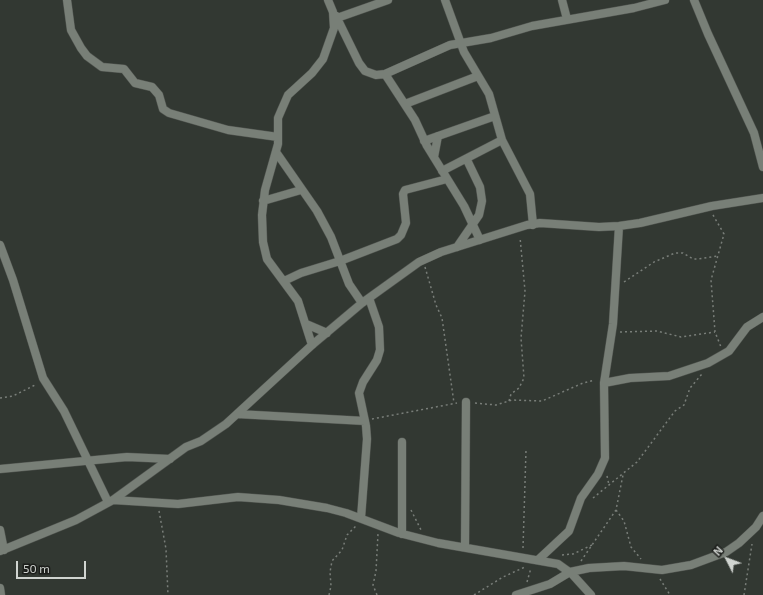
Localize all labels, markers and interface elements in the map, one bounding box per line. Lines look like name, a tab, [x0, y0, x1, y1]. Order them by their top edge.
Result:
north arrow	[707, 539, 747, 579]
text: N	[710, 543, 725, 558]
scale bar	[18, 553, 88, 579]
text: 50 m	[23, 561, 50, 575]

